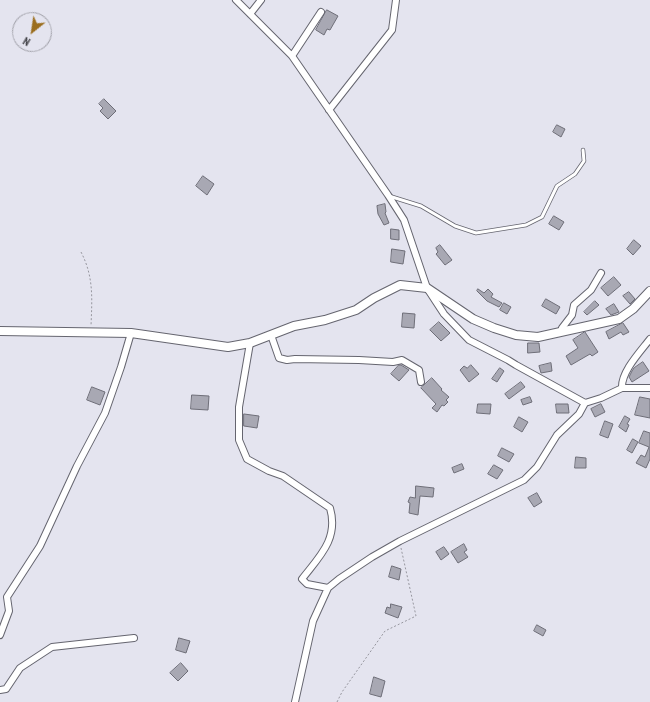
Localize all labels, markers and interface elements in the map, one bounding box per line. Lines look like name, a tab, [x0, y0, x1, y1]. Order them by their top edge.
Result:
north arrow	[12, 12, 52, 52]
text: N	[20, 34, 33, 49]

